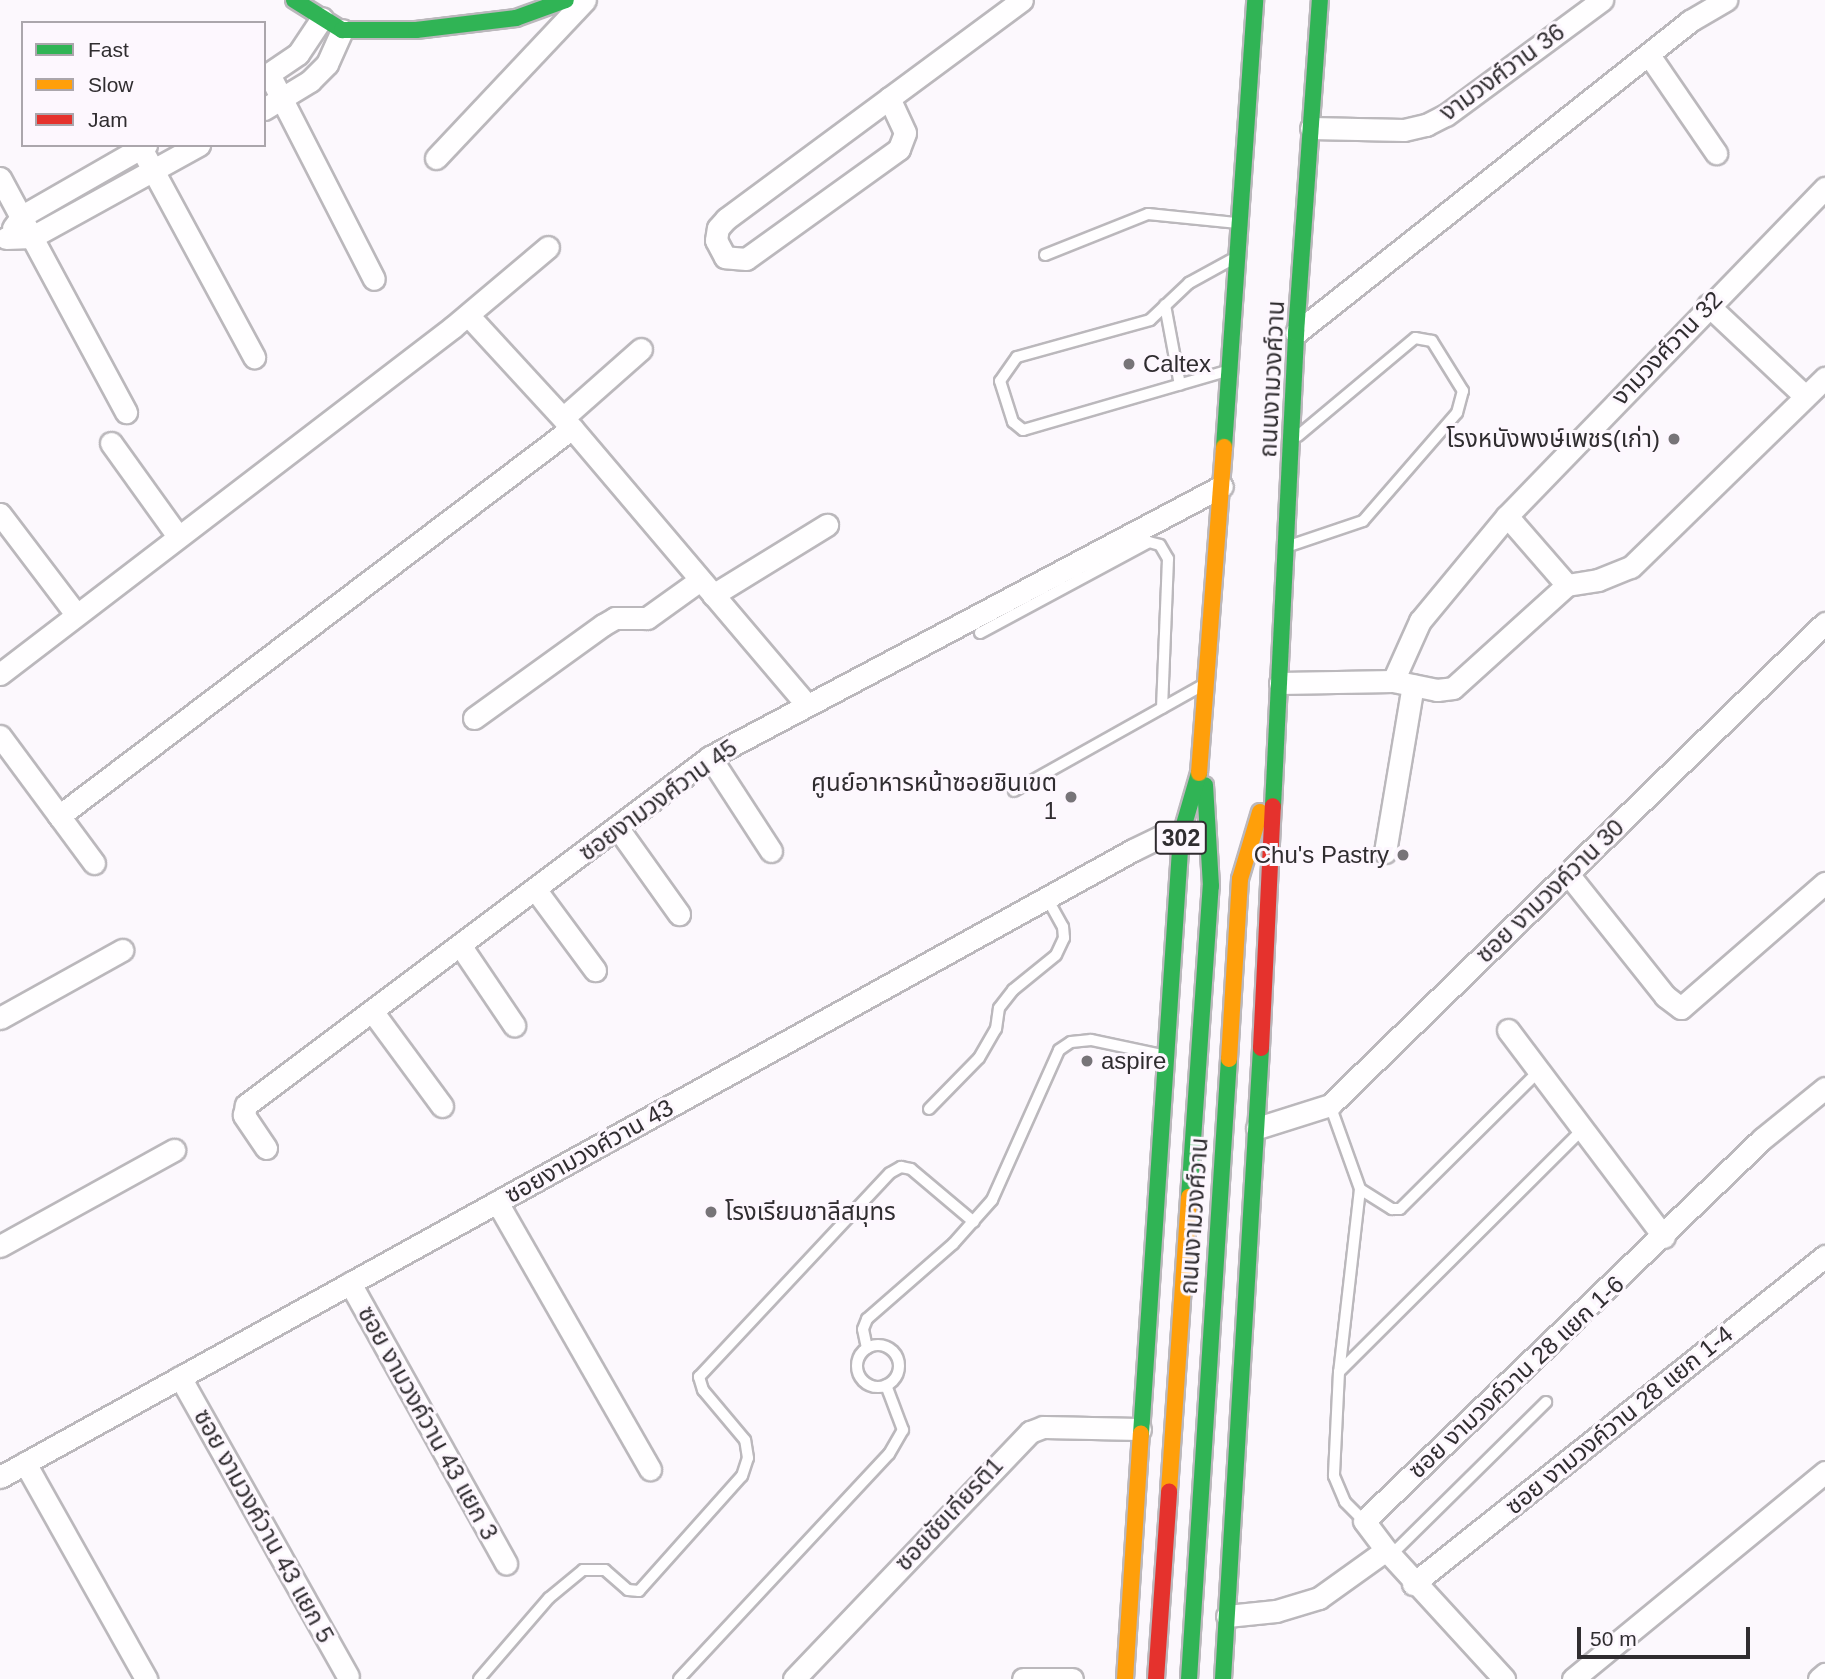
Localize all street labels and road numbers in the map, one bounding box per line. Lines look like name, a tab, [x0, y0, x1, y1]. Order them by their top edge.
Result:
street label: งามวงศ์วาน 36	[1434, 17, 1570, 127]
street label: งามวงศ์วาน 32	[1606, 285, 1728, 411]
street label: ถนนงามวงศ์วาน	[1254, 300, 1290, 458]
street label: ซอยงามวงศ์วาน 45	[573, 733, 743, 867]
street label: ซอย งามวงค์วาน 30	[1470, 813, 1630, 969]
road number: 302	[1155, 818, 1207, 858]
street label: ซอยงามวงศ์วาน 43	[500, 1093, 678, 1209]
street label: ถนนงามวงศ์วาน	[1174, 1137, 1214, 1295]
street label: ซอย งามวงค์วาน 28 แยก 1-6	[1402, 1270, 1630, 1484]
street label: ซอย งามวงค์วาน 43 แยก 3	[352, 1301, 504, 1545]
street label: ซอย งามวงค์วาน 28 แยก 1-4	[1500, 1319, 1738, 1521]
street label: ซอย งามวงค์วาน 43 แยก 5	[188, 1404, 340, 1648]
street label: ซอยชัยเกียรติ1	[889, 1451, 1009, 1577]

